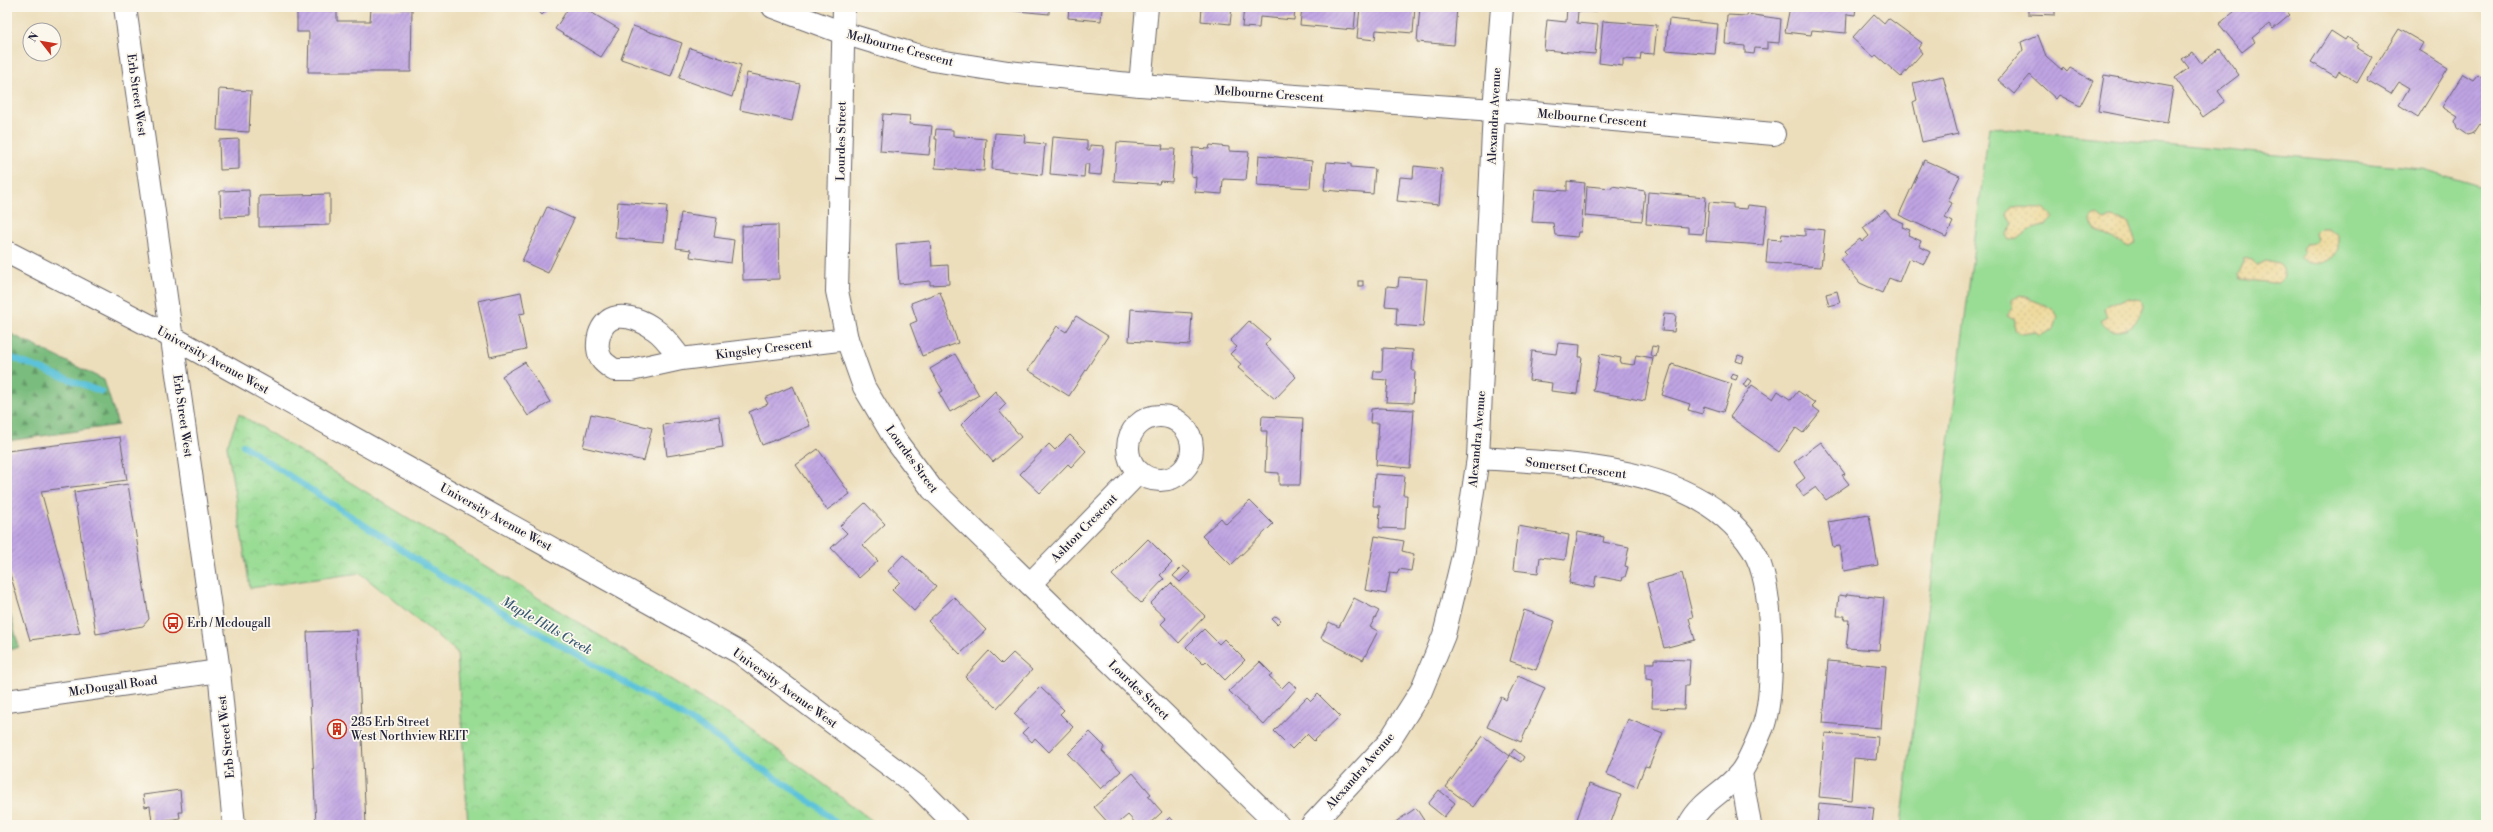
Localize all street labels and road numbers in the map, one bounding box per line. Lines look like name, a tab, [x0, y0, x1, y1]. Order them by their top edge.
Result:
street label: Melbourne Crescent	[845, 27, 956, 70]
street label: Erb Street West	[123, 53, 150, 138]
street label: Alexandra Avenue	[1484, 67, 1505, 166]
street label: Melbourne Crescent	[1214, 83, 1325, 106]
street label: Lourdes Street	[833, 100, 850, 181]
street label: Melbourne Crescent	[1537, 106, 1648, 131]
street label: University Avenue West	[154, 323, 272, 398]
street label: Kingsley Crescent	[715, 336, 814, 363]
street label: Erb Street West	[169, 374, 196, 459]
street label: Alexandra Avenue	[1466, 390, 1489, 489]
street label: Lourdes Street	[882, 423, 942, 497]
street label: Somerset Crescent	[1525, 455, 1628, 482]
street label: University Avenue West	[437, 480, 555, 555]
street label: Ashton Crescent	[1047, 490, 1121, 566]
street label: University Avenue West	[729, 645, 841, 732]
street label: Lourdes Street	[1105, 657, 1173, 724]
street label: McDougall Road	[68, 673, 158, 700]
street label: Erb Street West	[215, 694, 238, 779]
street label: Alexandra Avenue	[1322, 730, 1398, 814]

